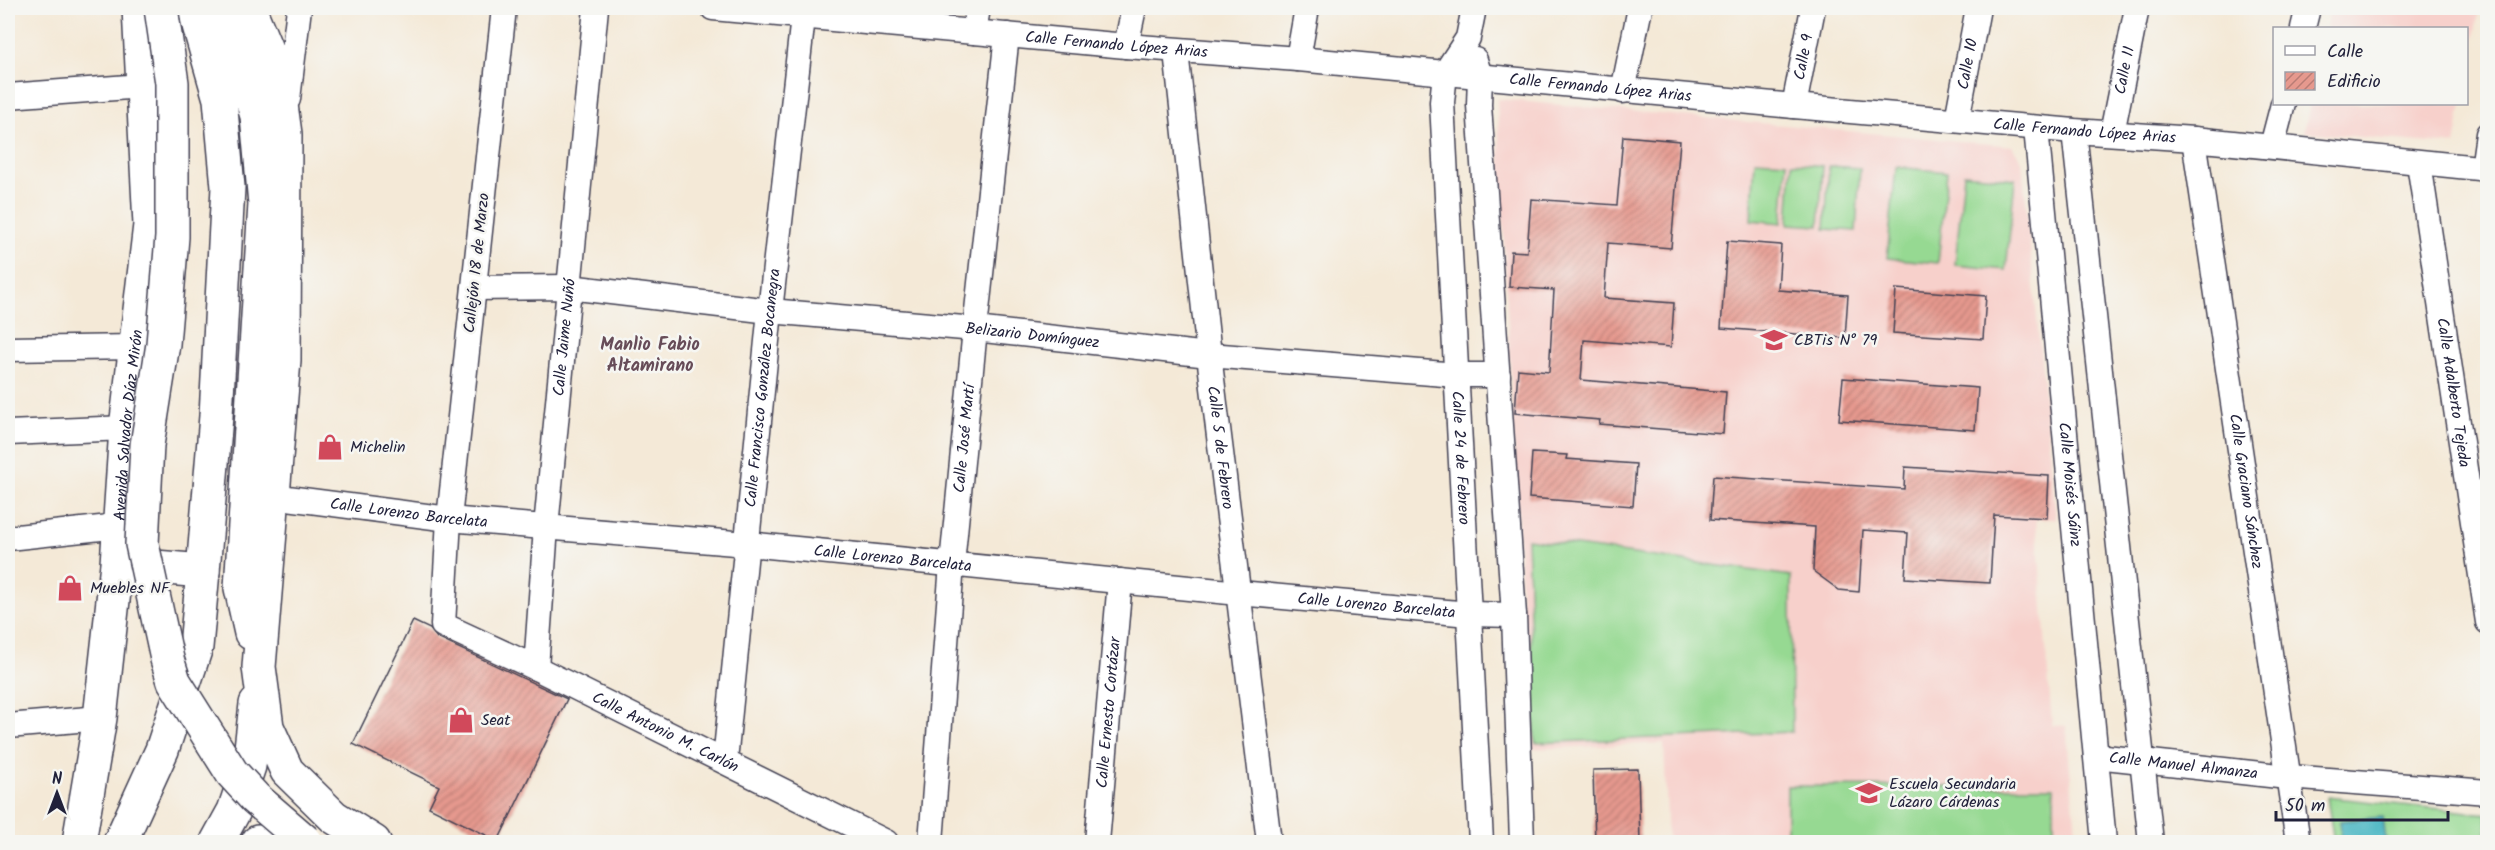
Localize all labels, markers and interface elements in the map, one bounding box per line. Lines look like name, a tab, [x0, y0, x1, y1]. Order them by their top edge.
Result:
street label: Calle Fernando López Arias	[1024, 24, 1209, 65]
legend	[2273, 27, 2468, 105]
street label: Calle 9	[1787, 32, 1820, 82]
street label: Calle 10	[1950, 36, 1985, 92]
text: Calle	[2327, 38, 2363, 67]
street label: Calle 11	[2108, 44, 2142, 97]
street label: Calle Fernando López Arias	[1508, 67, 1693, 109]
text: Edificio	[2327, 68, 2381, 97]
street label: Calle Fernando López Arias	[1992, 111, 2177, 150]
street label: Callejón 18 de Marzo	[457, 192, 497, 334]
street label: Calle Francisco González Bocanegra	[738, 267, 787, 508]
street label: Calle Jaime Nuñó	[546, 277, 582, 397]
street label: Belizario Domínguez	[964, 316, 1101, 355]
street label: Calle Adalberto Tejeda	[2430, 316, 2477, 469]
school or university icon: CBTis N° 79	[1759, 325, 1789, 355]
street label: Avenida Salvador Díaz Mirón	[107, 328, 150, 522]
place label: CBTis N° 79	[1794, 328, 1877, 353]
district label: Manlio Fabio Altamirano	[600, 331, 700, 381]
street label: Calle José Martí	[947, 381, 982, 494]
street label: Calle 5 de Febrero	[1200, 384, 1240, 511]
street label: Calle 24 de Febrero	[1445, 390, 1477, 525]
street label: Calle Graciano Sánchez	[2222, 412, 2270, 570]
street label: Calle Moisés Sáinz	[2052, 421, 2088, 548]
shop icon: Michelin	[315, 432, 345, 462]
place label: Michelin	[350, 435, 406, 460]
street label: Calle Lorenzo Barcelata	[328, 491, 489, 535]
street label: Calle Lorenzo Barcelata	[812, 538, 973, 579]
shop icon: Muebles NF	[55, 573, 85, 603]
place label: Muebles NF	[90, 576, 171, 601]
street label: Calle Lorenzo Barcelata	[1296, 586, 1457, 625]
street label: Calle Ernesto Cortázar	[1089, 634, 1128, 789]
street label: Calle Antonio M. Carlón	[588, 685, 743, 779]
shop icon: Seat	[446, 705, 476, 735]
place label: Seat	[481, 708, 511, 733]
street label: Calle Manuel Almanza	[2108, 745, 2259, 786]
north arrow	[27, 763, 87, 823]
text: N	[52, 767, 62, 792]
place label: Escuela Secundaria Lázaro Cárdenas	[1889, 772, 2016, 815]
school or university icon: Escuela Secundaria Lázaro Cárdenas	[1854, 778, 1884, 808]
scale bar	[2276, 784, 2448, 822]
text: 50 m	[2285, 792, 2325, 821]

